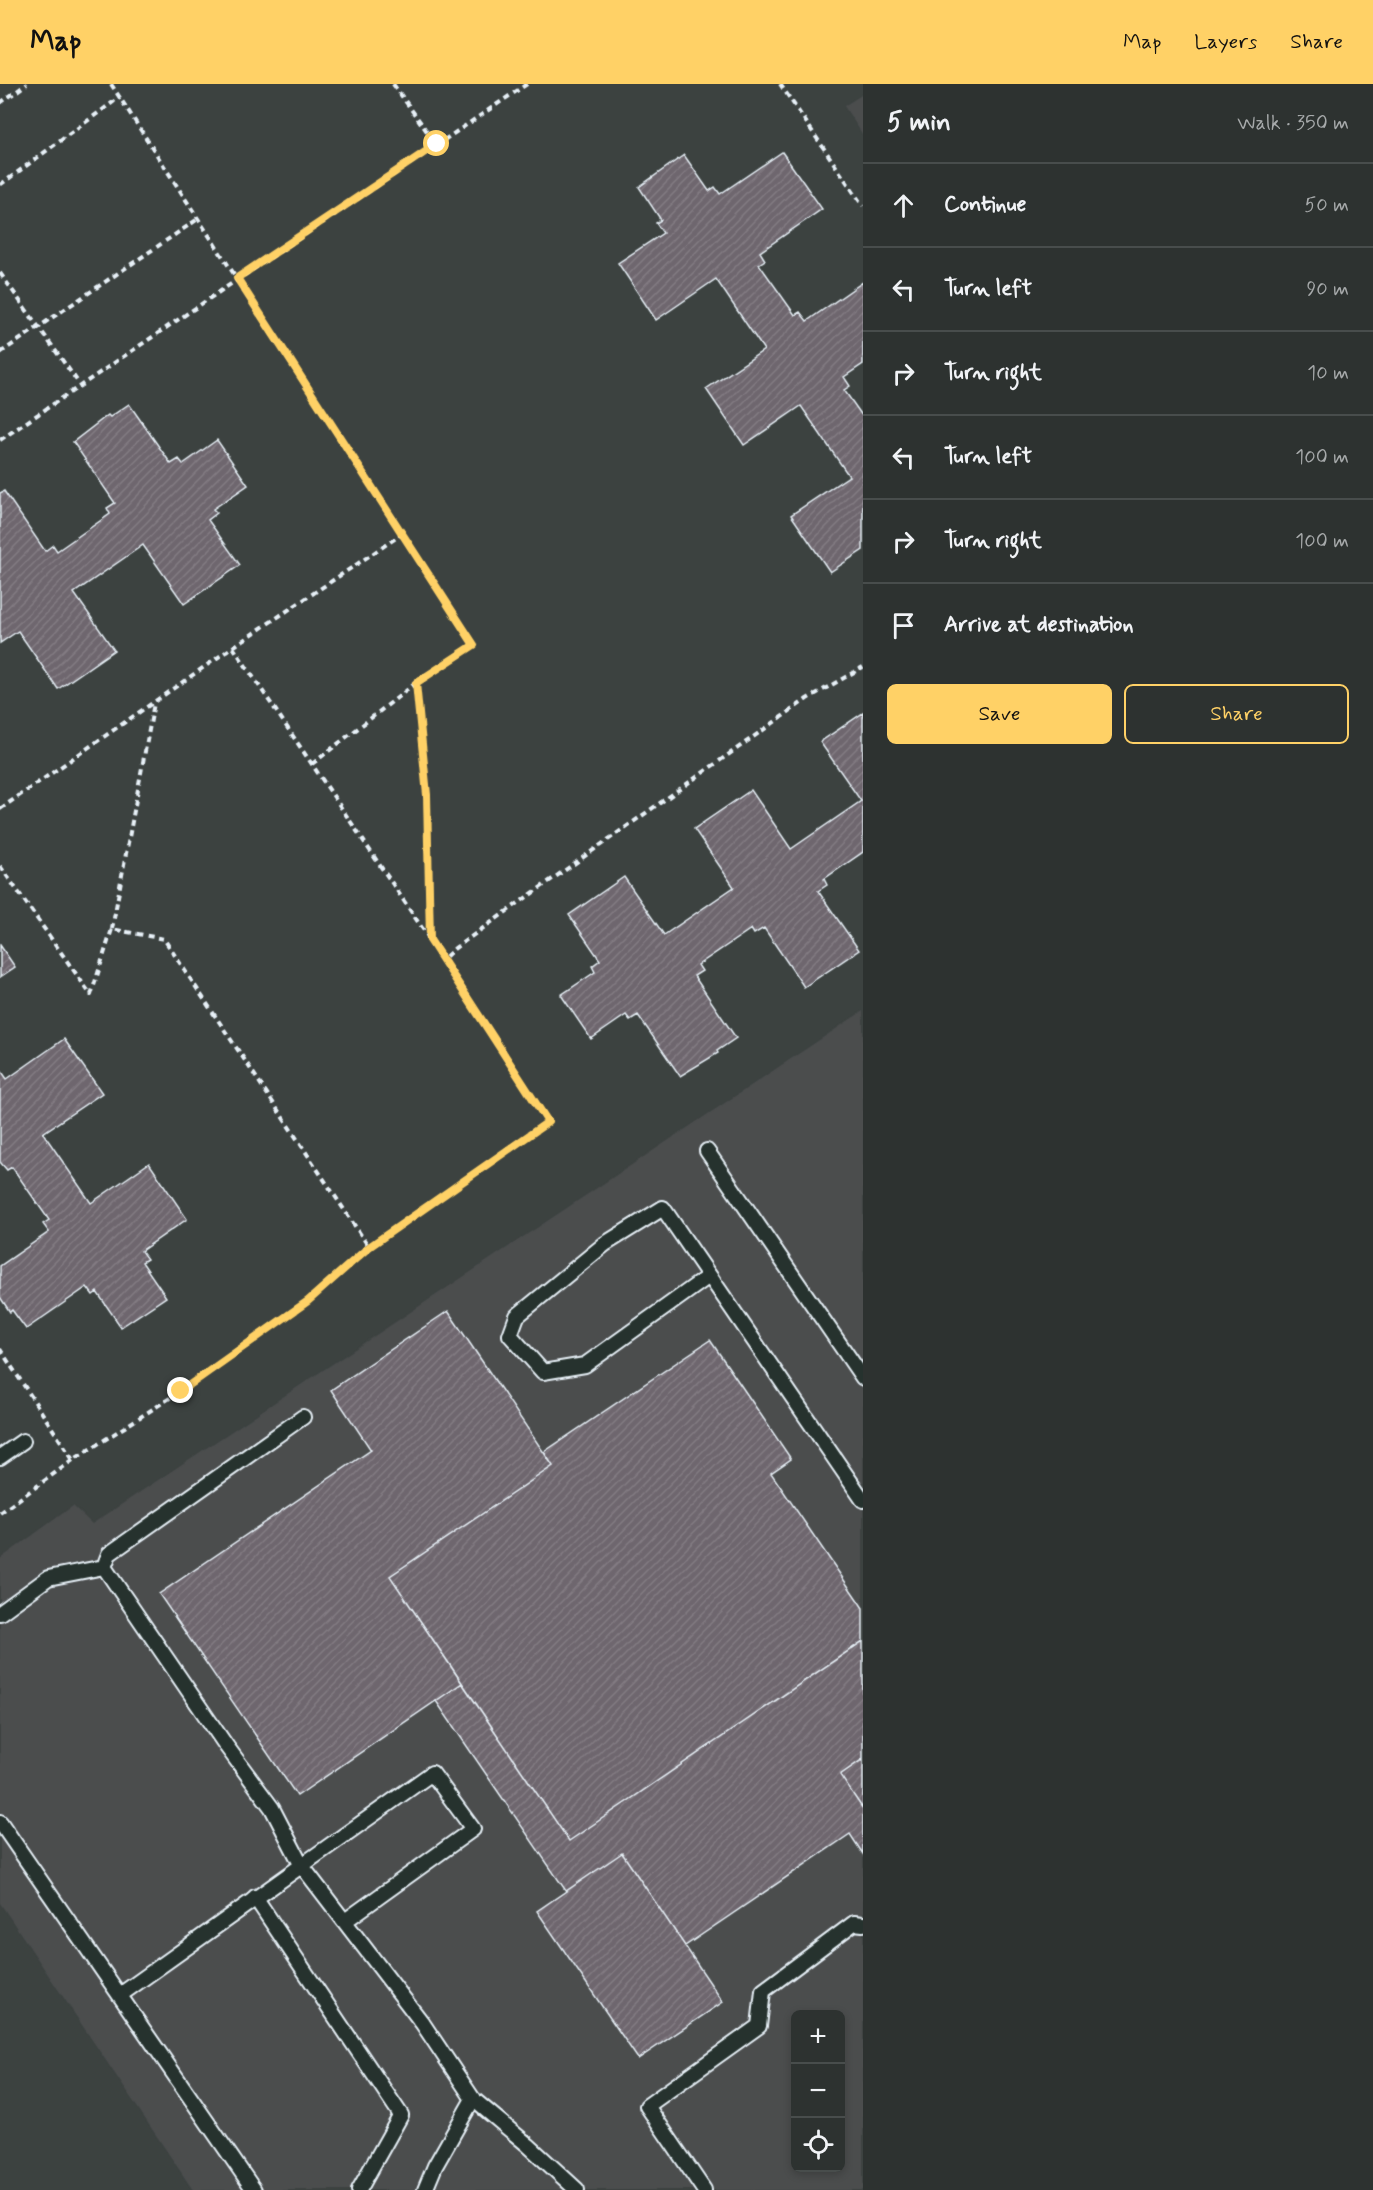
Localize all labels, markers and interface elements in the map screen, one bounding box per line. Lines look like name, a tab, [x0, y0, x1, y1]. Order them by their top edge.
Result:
text: Map	[30, 24, 81, 61]
text: Map	[1123, 28, 1161, 56]
text: Layers	[1194, 28, 1257, 56]
text: Share	[1290, 28, 1343, 56]
text: 5 min	[887, 106, 951, 140]
text: Walk · 350 m	[1237, 110, 1349, 137]
route start	[423, 130, 449, 156]
icon: ahead	[887, 189, 920, 222]
text: Continue	[944, 191, 1026, 219]
text: 50 m	[1304, 192, 1349, 219]
icon: left	[887, 273, 920, 306]
text: Turn left	[944, 275, 1032, 303]
text: 90 m	[1306, 276, 1349, 303]
icon: right	[887, 357, 920, 390]
text: Turn right	[944, 359, 1042, 387]
text: 10 m	[1307, 360, 1349, 387]
icon: left	[887, 441, 920, 474]
text: Turn left	[944, 443, 1032, 471]
text: 100 m	[1295, 444, 1349, 471]
icon: right	[887, 525, 920, 558]
text: Turn right	[944, 527, 1042, 555]
text: 100 m	[1295, 528, 1349, 555]
icon: arrive	[887, 609, 920, 642]
text: Arrive at destination	[944, 611, 1134, 639]
button: Save	[887, 684, 1112, 744]
button: Share	[1124, 684, 1349, 744]
route end	[167, 1377, 193, 1403]
map controls	[791, 2010, 845, 2172]
button: +	[791, 2010, 845, 2064]
button: −	[791, 2064, 845, 2118]
button: locate	[791, 2118, 845, 2172]

